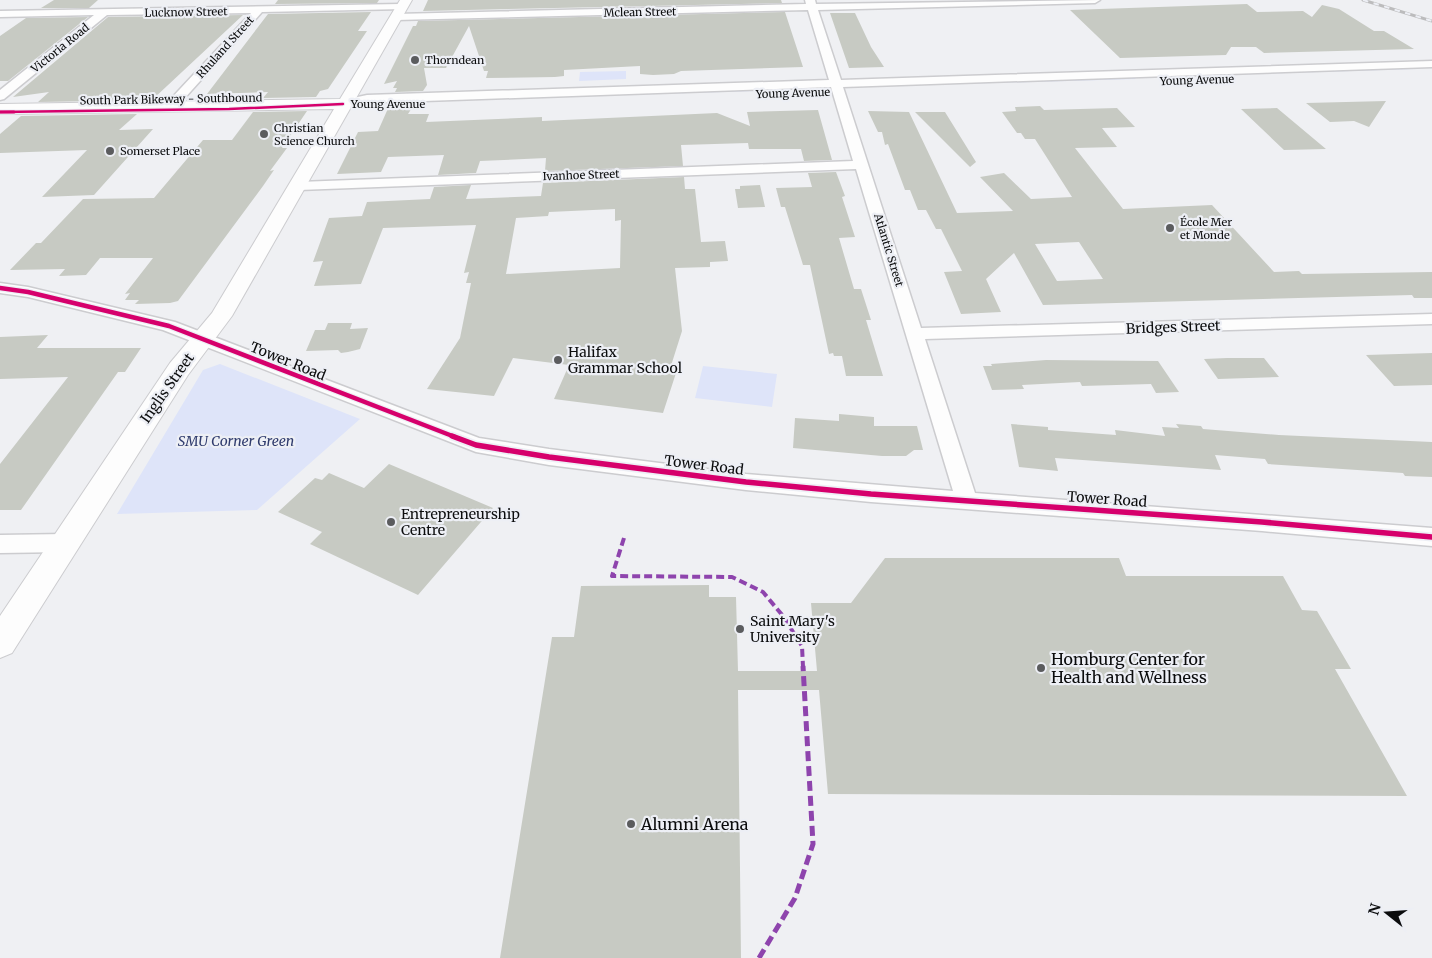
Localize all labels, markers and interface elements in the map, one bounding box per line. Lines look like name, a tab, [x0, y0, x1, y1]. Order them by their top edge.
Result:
street label: Lucknow Street	[144, 4, 228, 20]
street label: Mclean Street	[604, 4, 677, 20]
street label: Rhuland Street	[193, 12, 257, 81]
street label: Victoria Road	[27, 20, 92, 76]
place label: Thorndean	[425, 53, 485, 67]
marker: Thorndean	[409, 54, 421, 66]
street label: Young Avenue	[1159, 72, 1235, 88]
street label: Young Avenue	[755, 85, 831, 101]
street label: South Park Bikeway - Southbound	[80, 90, 263, 108]
street label: Young Avenue	[350, 97, 425, 111]
place label: Christian Science Church	[274, 121, 356, 148]
marker: Christian Science Church	[258, 128, 270, 140]
place label: Somerset Place	[120, 144, 200, 158]
marker: Somerset Place	[104, 145, 116, 157]
street label: Ivanhoe Street	[542, 167, 620, 183]
street label: Atlantic Street	[871, 211, 907, 289]
place label: École Mer et Monde	[1180, 215, 1232, 242]
marker: École Mer et Monde	[1164, 222, 1176, 234]
street label: Bridges Street	[1125, 316, 1221, 338]
street label: Tower Road	[247, 338, 329, 385]
place label: Halifax Grammar School	[568, 343, 683, 377]
street label: Inglis Street	[136, 349, 198, 427]
marker: Halifax Grammar School	[552, 354, 564, 366]
park label: SMU Corner Green	[178, 432, 294, 450]
street label: Tower Road	[663, 451, 745, 479]
street label: Tower Road	[1066, 487, 1148, 511]
place label: Entrepreneurship Centre	[401, 505, 520, 539]
marker: Entrepreneurship Centre	[385, 516, 397, 528]
place label: Saint Mary's University	[750, 612, 835, 646]
marker: Saint Mary's University	[734, 623, 746, 635]
place label: Homburg Center for Health and Wellness	[1051, 649, 1207, 687]
marker: Homburg Center for Health and Wellness	[1035, 662, 1047, 674]
place label: Alumni Arena	[640, 814, 749, 834]
marker: Alumni Arena	[625, 818, 637, 830]
north arrow	[1362, 888, 1412, 938]
text: N	[1364, 901, 1385, 917]

